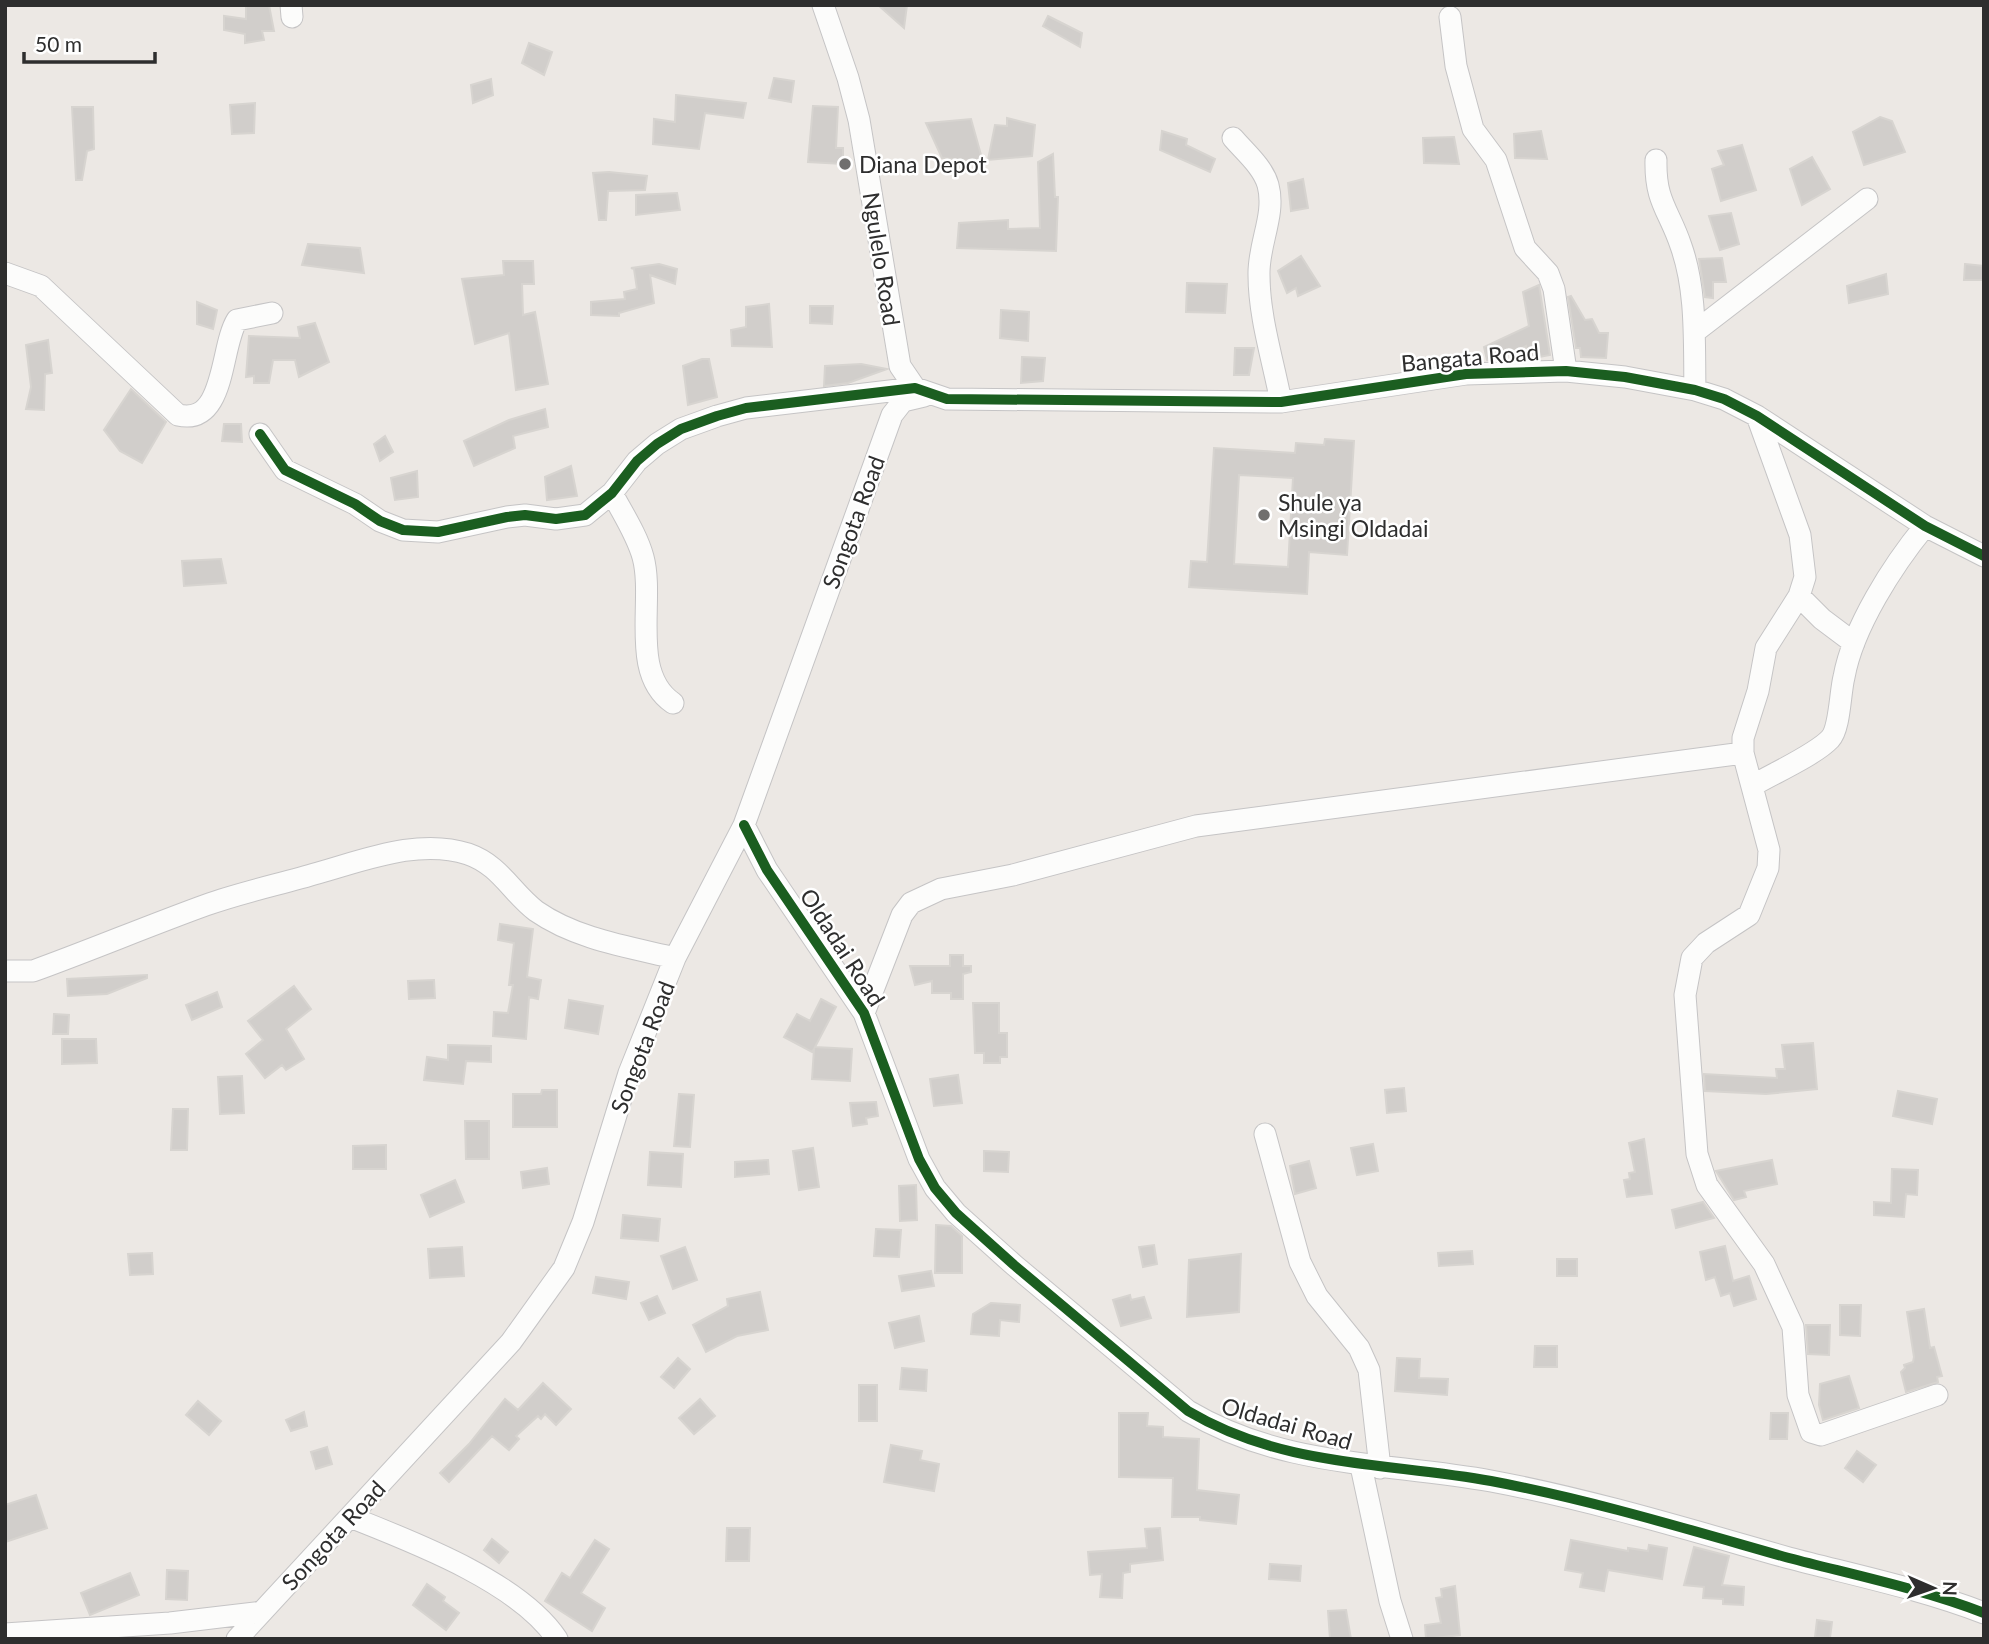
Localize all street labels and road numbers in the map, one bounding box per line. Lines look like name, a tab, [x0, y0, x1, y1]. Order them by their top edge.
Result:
street label: Ngulelo Road	[858, 190, 906, 328]
street label: Bangata Road	[1400, 337, 1540, 377]
street label: Songota Road	[816, 452, 890, 592]
street label: Oldadai Road	[795, 883, 891, 1011]
street label: Songota Road	[604, 977, 680, 1117]
street label: Oldadai Road	[1218, 1391, 1356, 1455]
street label: Songota Road	[275, 1474, 391, 1596]

